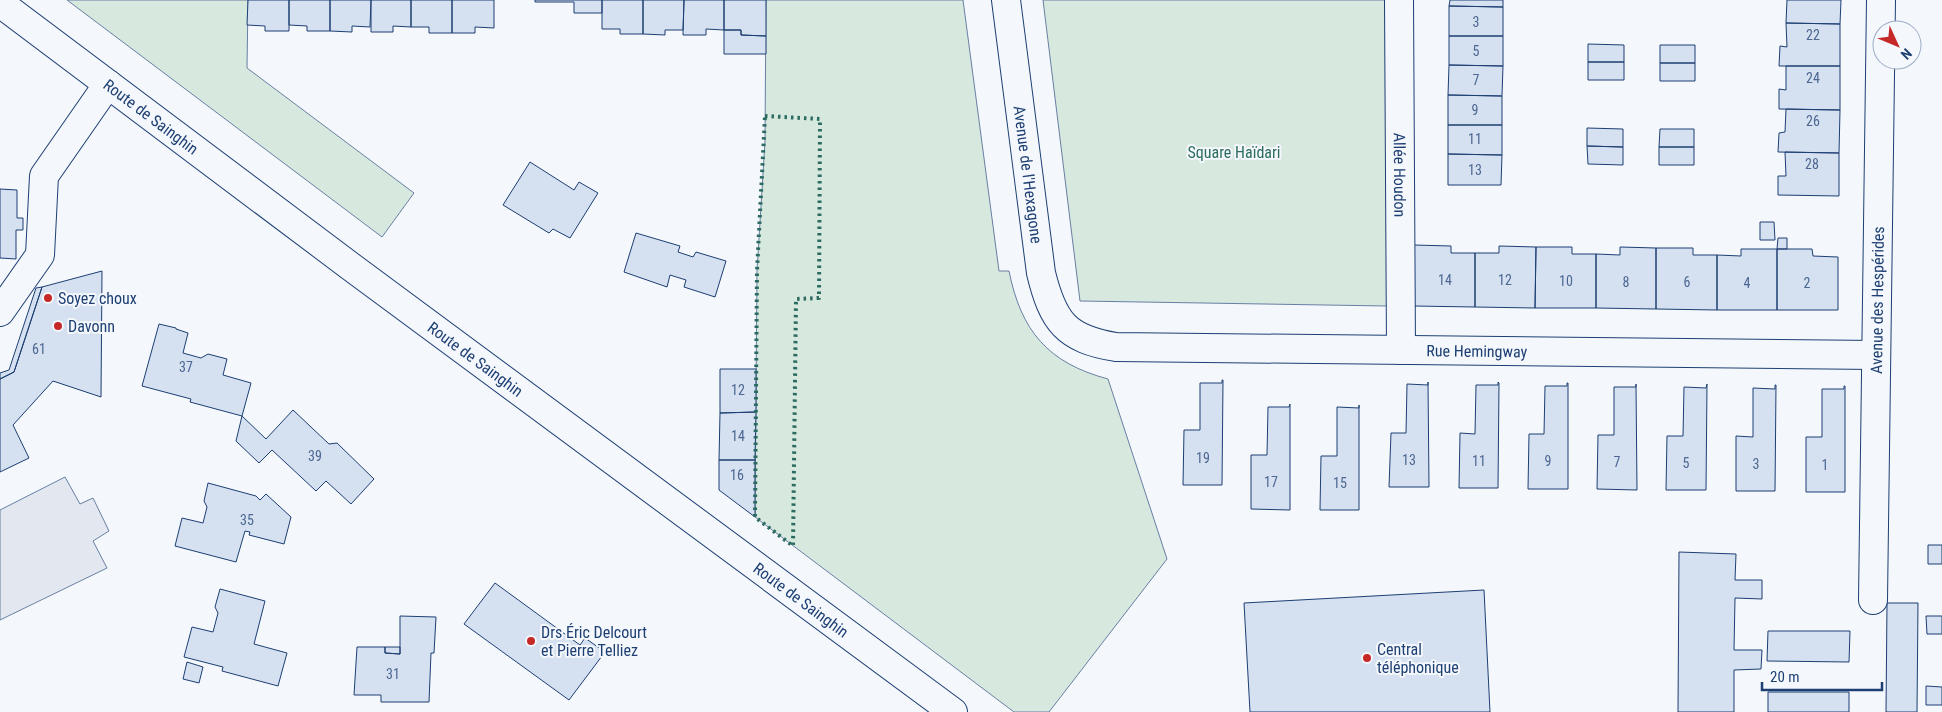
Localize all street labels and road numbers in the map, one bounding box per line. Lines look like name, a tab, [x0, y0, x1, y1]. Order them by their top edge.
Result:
street label: Route de Sainghin	[100, 75, 202, 159]
street label: Avenue de l'Hexagone	[1010, 105, 1046, 245]
street label: Allée Houdon	[1390, 133, 1409, 217]
street label: Avenue des Hespérides	[1867, 226, 1888, 374]
street label: Route de Sainghin	[424, 318, 527, 401]
street label: Rue Hemingway	[1426, 341, 1528, 361]
street label: Route de Sainghin	[750, 559, 852, 642]

